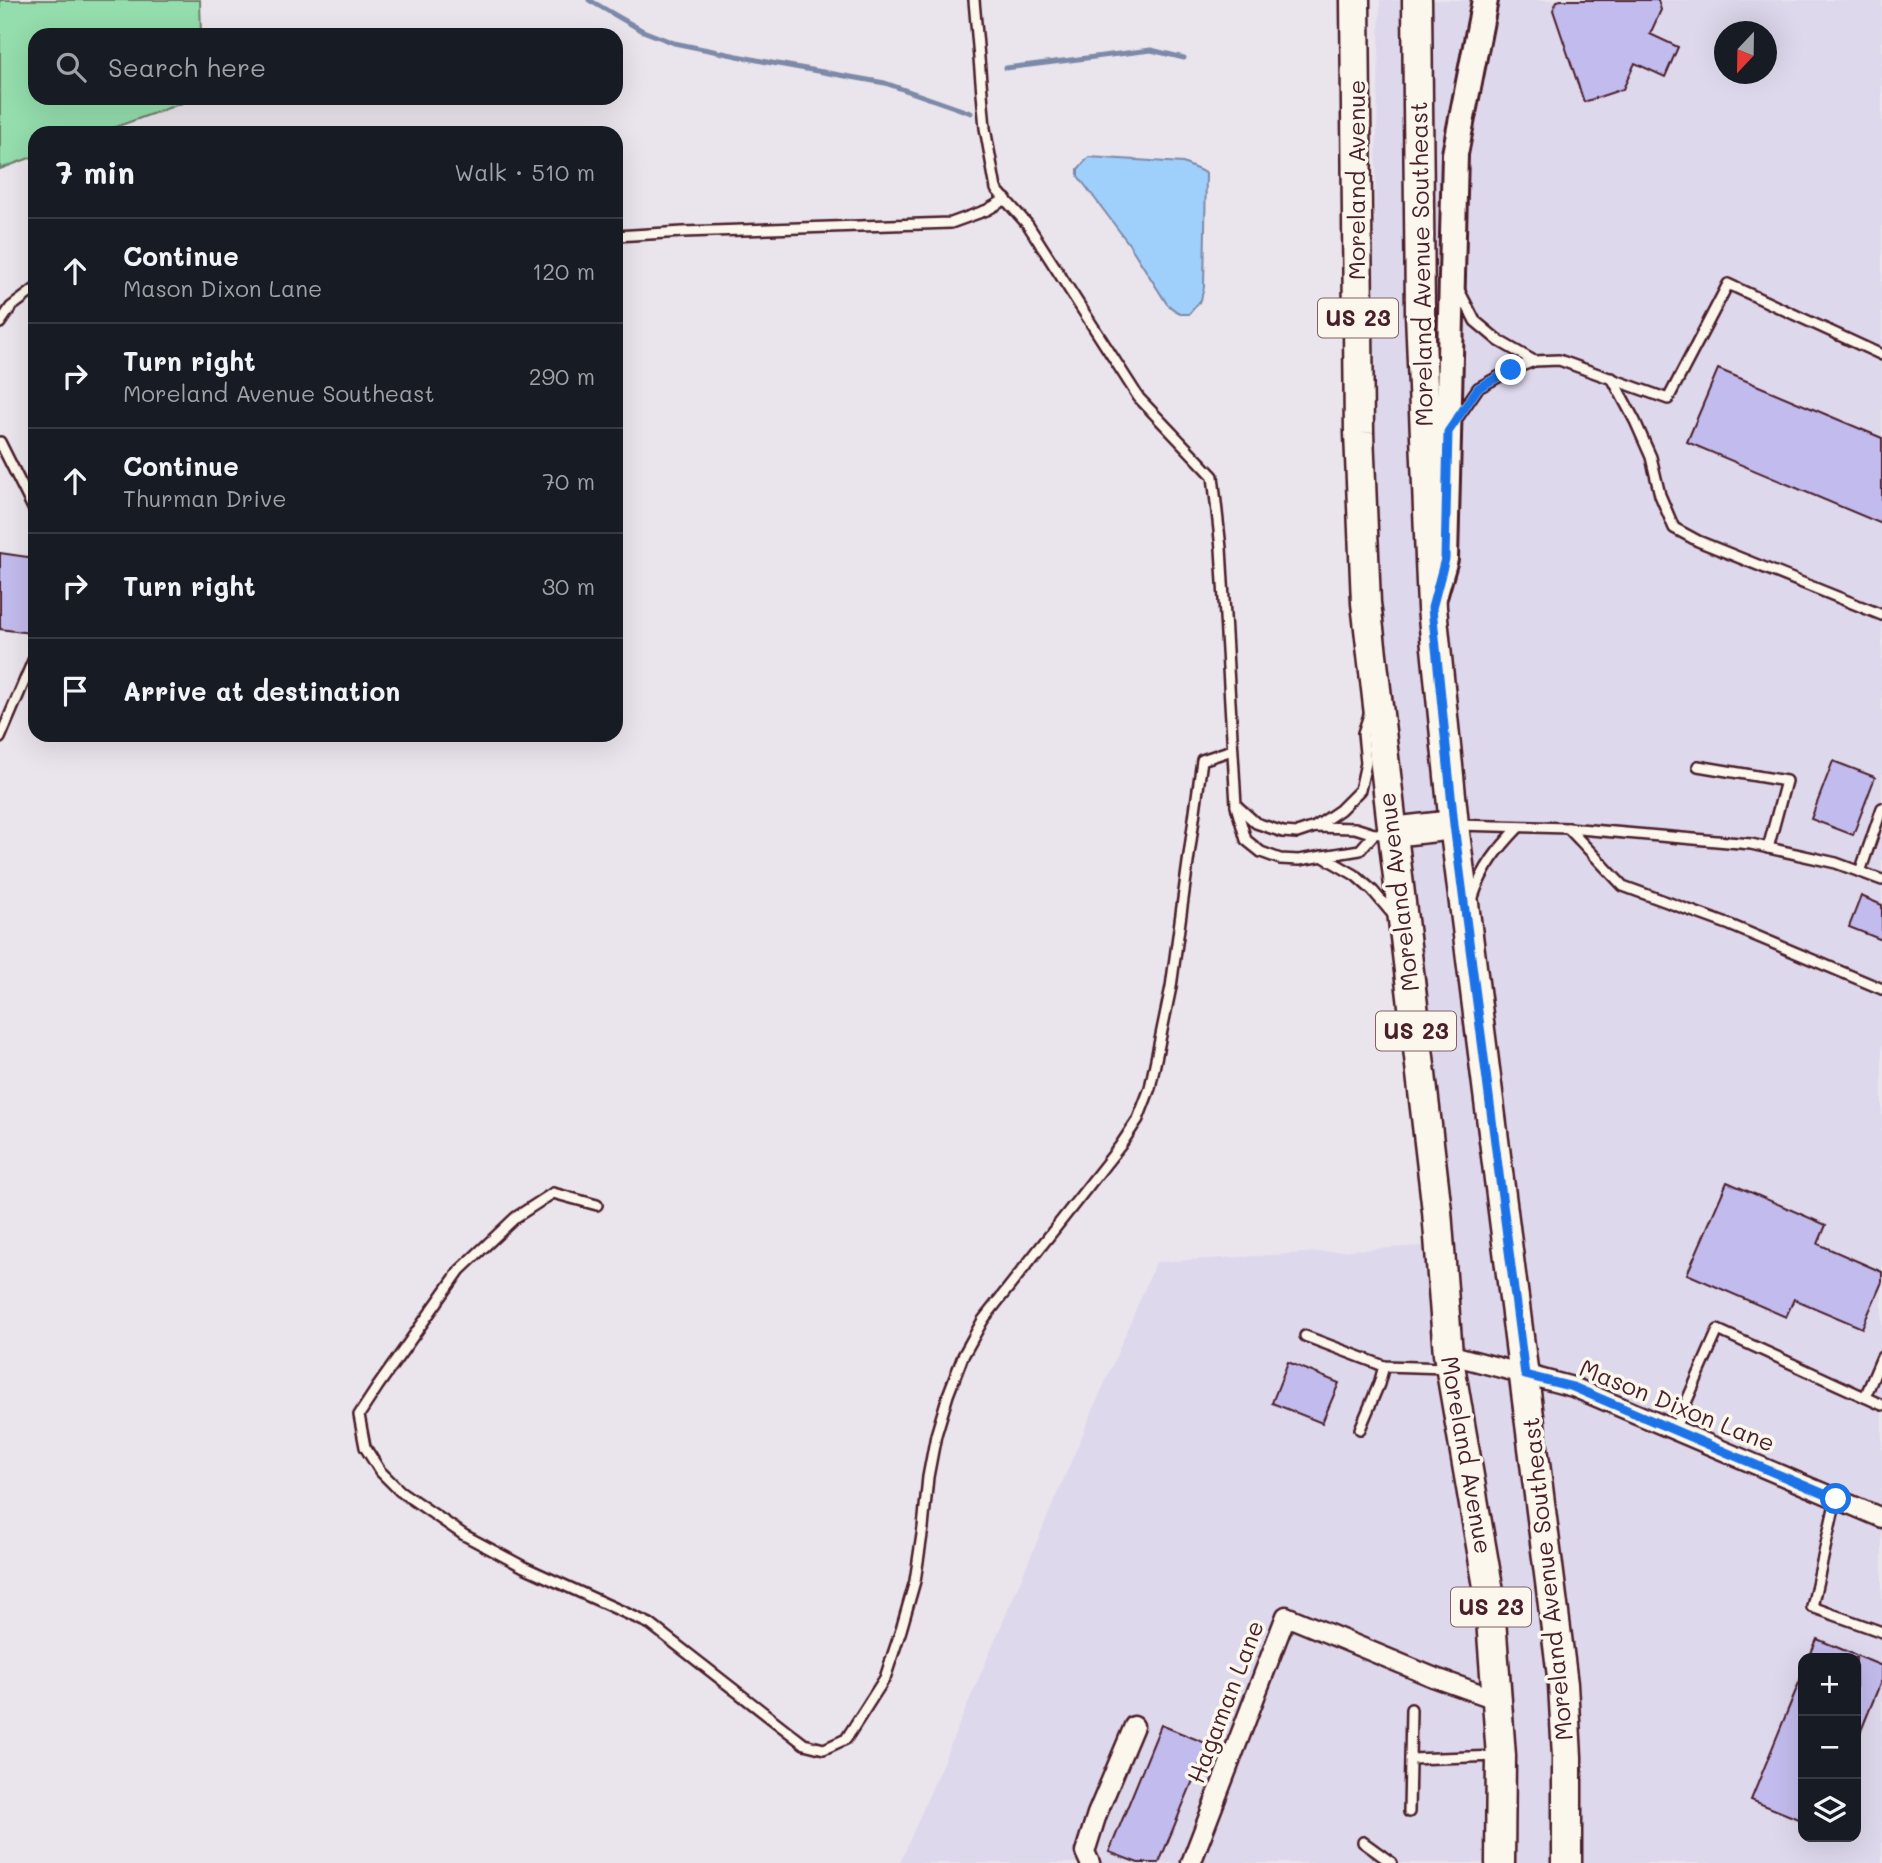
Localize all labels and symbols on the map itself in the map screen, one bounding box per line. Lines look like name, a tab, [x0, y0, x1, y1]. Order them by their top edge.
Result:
north arrow	[1714, 21, 1777, 84]
street label: Moreland Avenue	[1340, 80, 1371, 280]
street label: Moreland Avenue Southeast	[1402, 101, 1439, 427]
road number: US 23	[1318, 298, 1398, 338]
route end	[1495, 354, 1526, 385]
street label: Moreland Avenue	[1370, 791, 1425, 994]
road number: US 23	[1376, 1012, 1456, 1050]
street label: Mason Dixon Lane	[1575, 1351, 1780, 1458]
street label: Moreland Avenue	[1435, 1353, 1500, 1556]
street label: Moreland Avenue Southeast	[1514, 1416, 1579, 1742]
route start	[1820, 1483, 1851, 1514]
road number: US 23	[1451, 1588, 1531, 1626]
street label: Hagaman Lane	[1179, 1616, 1270, 1787]

